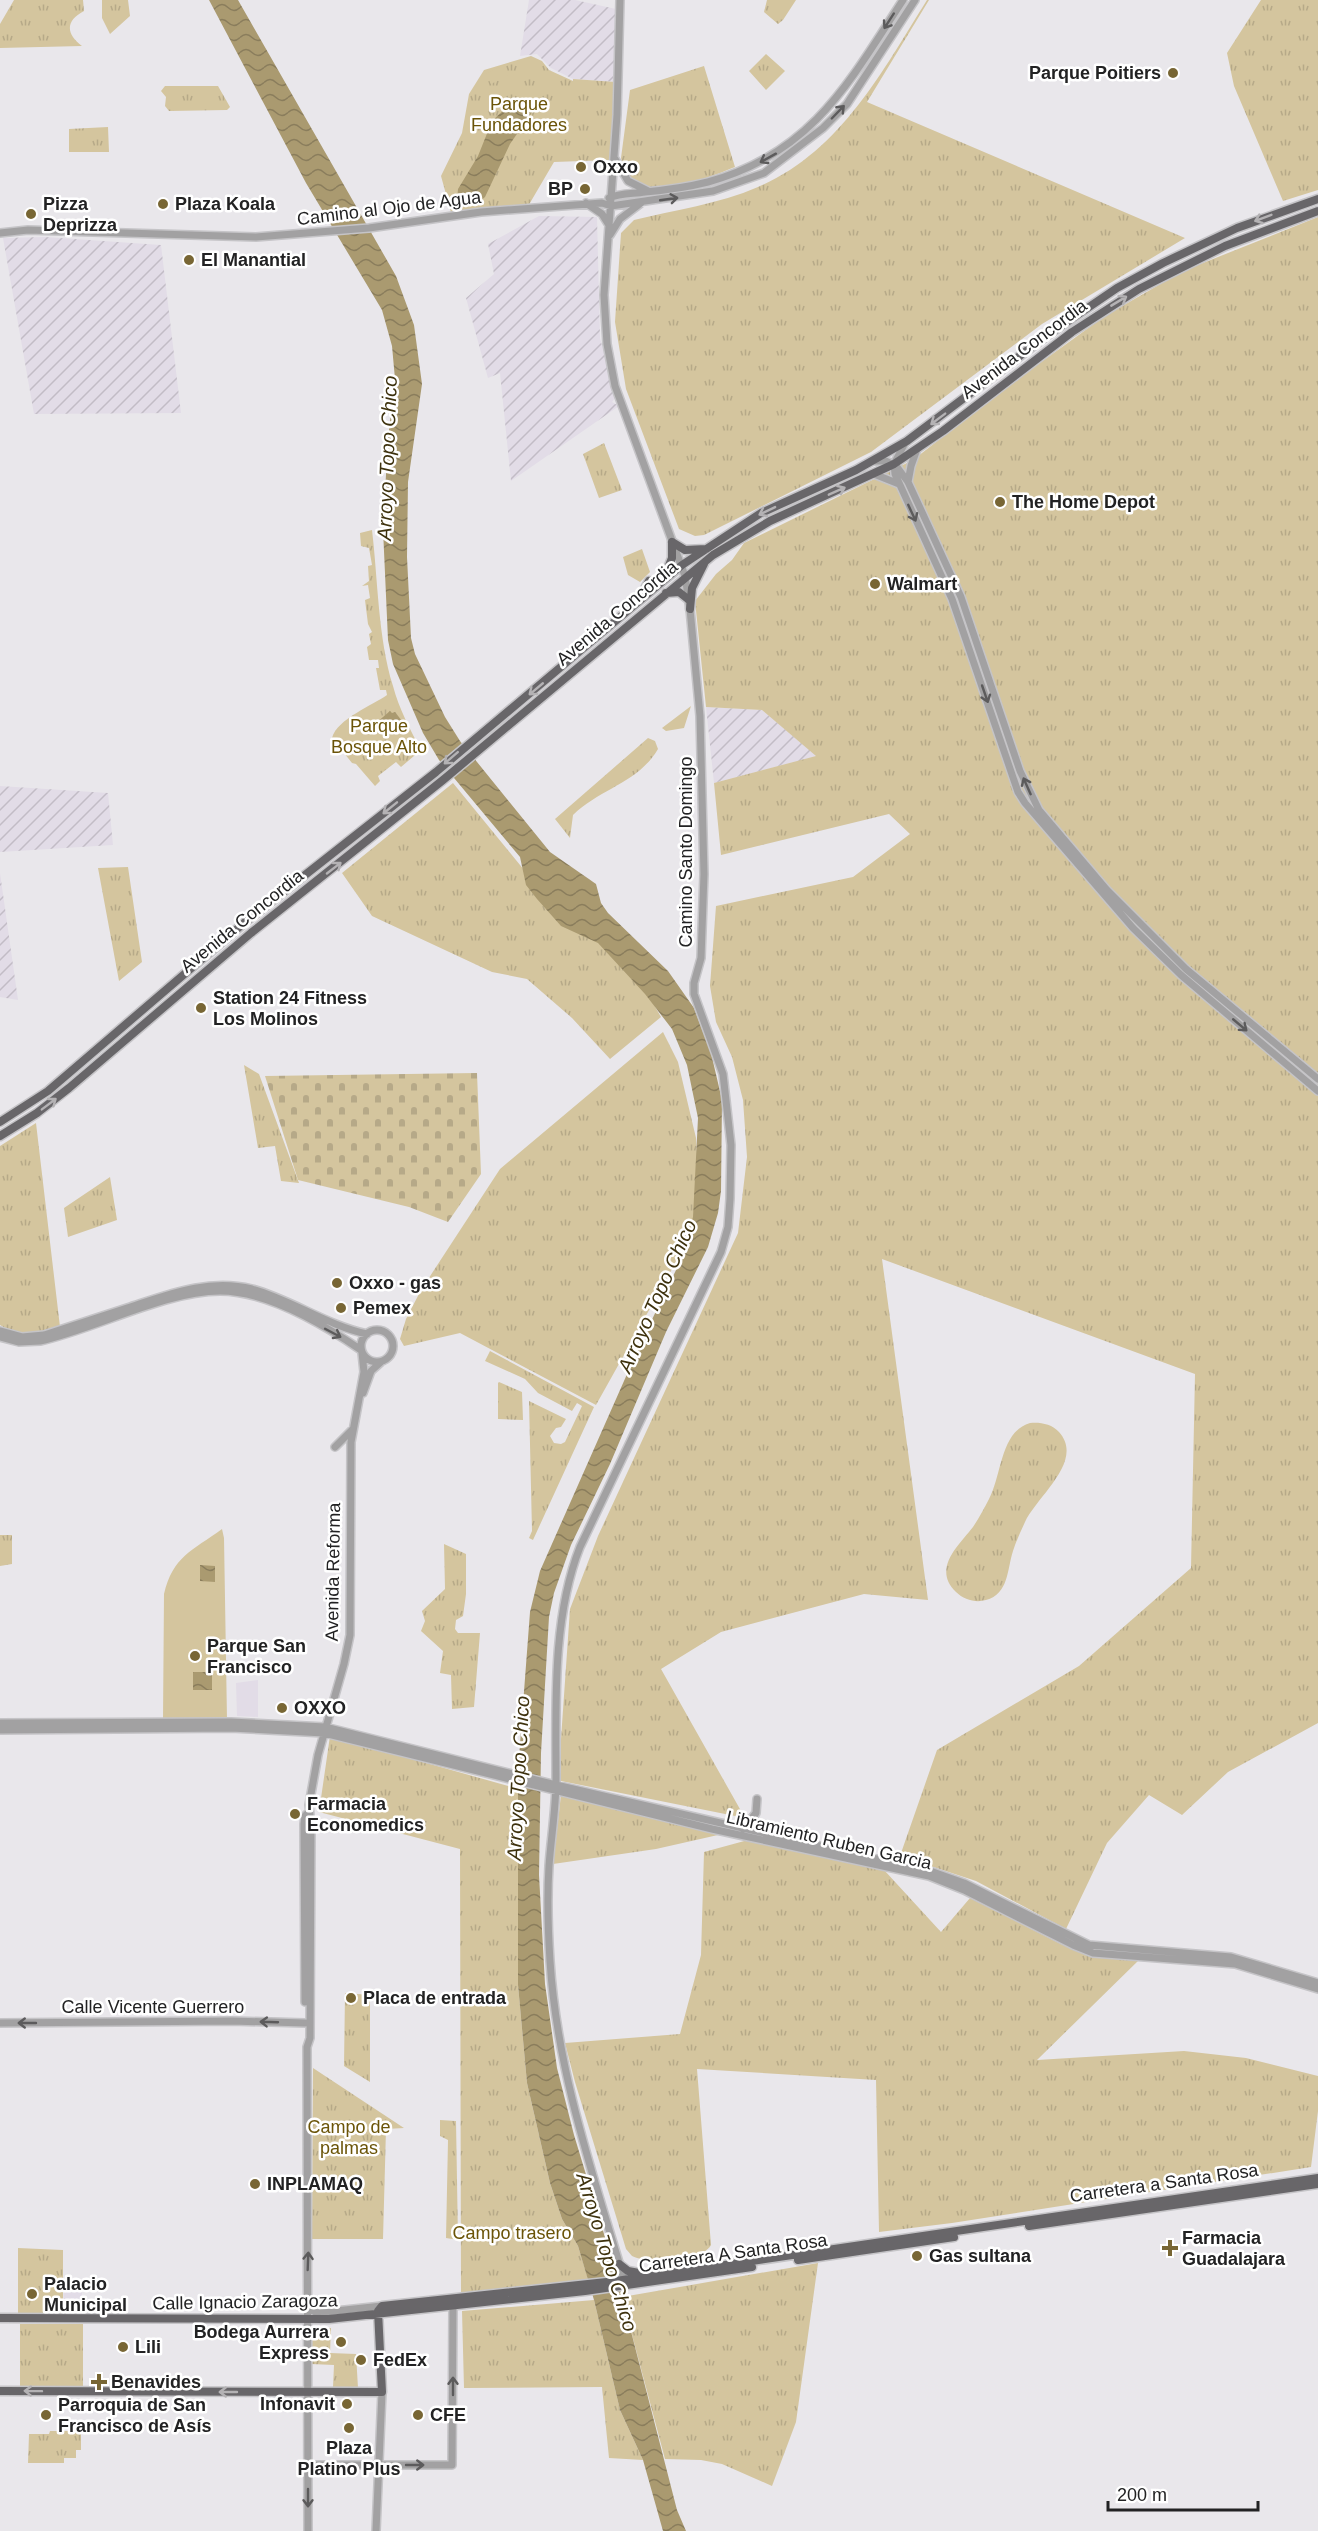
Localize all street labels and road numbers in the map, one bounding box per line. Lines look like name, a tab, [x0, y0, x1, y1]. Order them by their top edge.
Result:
street label: Camino al Ojo de Agua	[296, 187, 483, 229]
street label: Avenida Concordia	[957, 295, 1091, 403]
street label: Avenida Concordia	[552, 556, 682, 669]
street label: Camino Santo Domingo	[676, 756, 696, 948]
street label: Avenida Concordia	[177, 865, 308, 977]
street label: Avenida Reforma	[322, 1501, 344, 1642]
street label: Libramiento Ruben Garcia	[724, 1807, 935, 1874]
street label: Calle Vicente Guerrero	[62, 1997, 244, 2017]
street label: Carretera a Santa Rosa	[1068, 2160, 1260, 2206]
street label: Carretera A Santa Rosa	[637, 2230, 829, 2276]
street label: Calle Ignacio Zaragoza	[152, 2290, 339, 2314]

